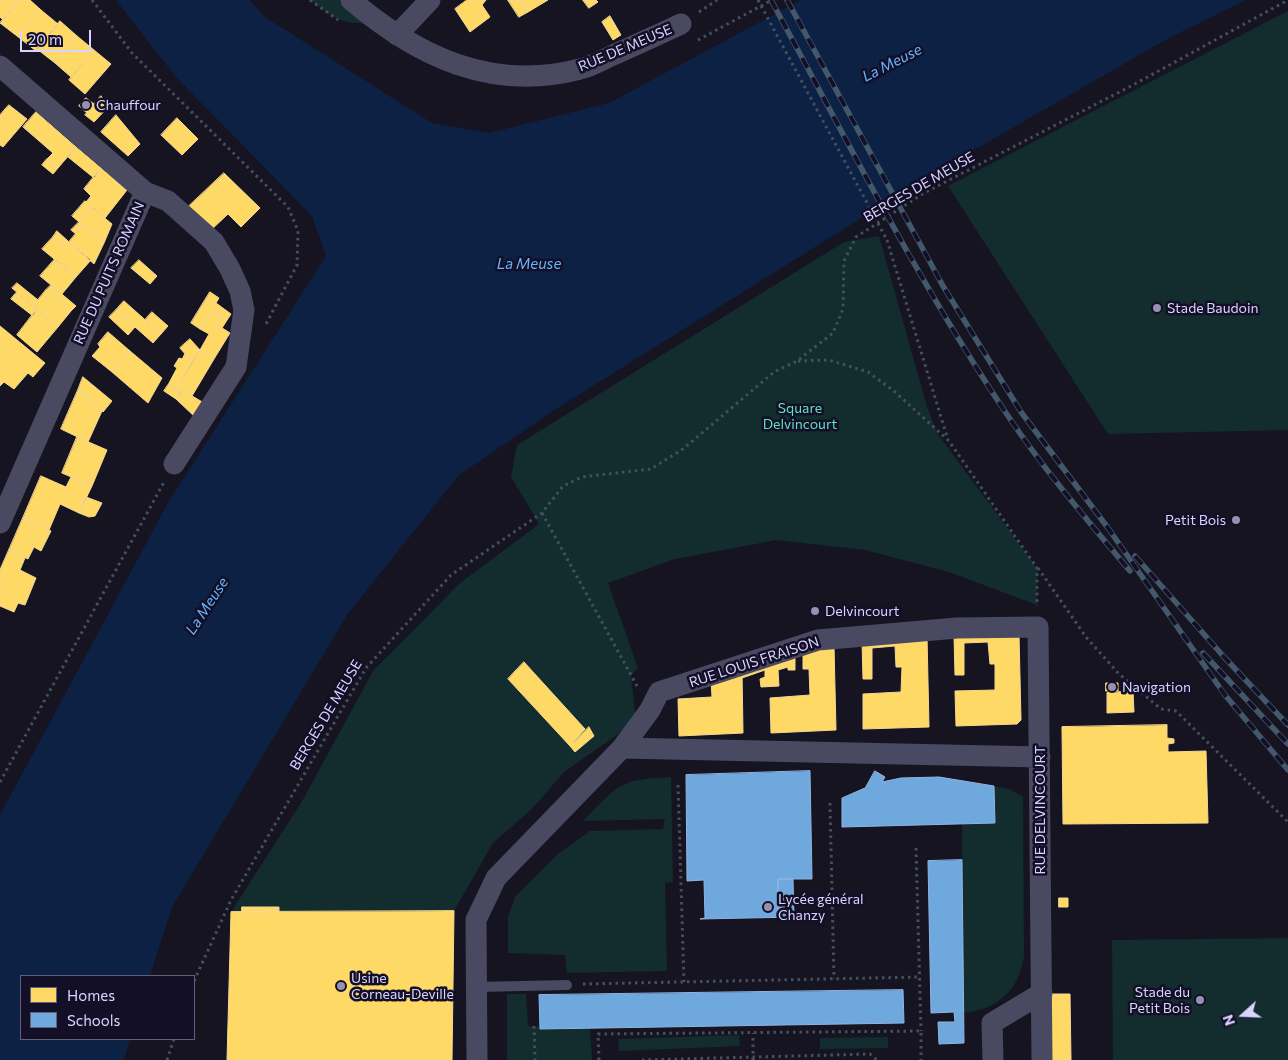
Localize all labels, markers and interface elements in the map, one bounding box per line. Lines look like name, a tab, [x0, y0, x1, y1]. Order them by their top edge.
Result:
scale bar	[22, 20, 94, 52]
street label: RUE DE MEUSE	[576, 21, 674, 75]
text: 20 m	[28, 30, 62, 48]
water label: La Meuse	[859, 40, 925, 86]
place label: Chauffour	[96, 97, 161, 113]
marker: Chauffour	[80, 99, 92, 111]
street label: BERGES DE MEUSE	[860, 148, 978, 226]
street label: RUE DU PUITS ROMAIN	[70, 199, 148, 347]
water label: La Meuse	[497, 255, 561, 273]
place label: Stade Baudoin	[1167, 300, 1259, 316]
marker: Stade Baudoin	[1151, 302, 1163, 314]
park label: Square Delvincourt	[763, 400, 837, 432]
place label: Petit Bois	[1165, 512, 1226, 528]
marker: Petit Bois	[1230, 514, 1242, 526]
water label: La Meuse	[182, 574, 232, 638]
place label: Delvincourt	[825, 603, 899, 619]
marker: Delvincourt	[809, 605, 821, 617]
street label: RUE LOUIS FRAISON	[687, 633, 821, 691]
street label: BERGES DE MEUSE	[286, 657, 366, 773]
place label: Navigation	[1122, 679, 1191, 695]
marker: Navigation	[1106, 681, 1118, 693]
street label: RUE DELVINCOURT	[1032, 745, 1048, 875]
place label: Lycée général Chanzy	[778, 891, 864, 924]
marker: Lycée général Chanzy	[762, 901, 774, 913]
place label: Usine Corneau-Deville	[351, 970, 454, 1002]
legend	[20, 975, 195, 1040]
marker: Usine Corneau-Deville	[335, 980, 347, 992]
place label: Stade du Petit Bois	[1129, 984, 1190, 1016]
text: Homes	[67, 986, 115, 1004]
north arrow	[1218, 990, 1268, 1040]
marker: Stade du Petit Bois	[1194, 994, 1206, 1006]
text: Schools	[67, 1011, 120, 1029]
text: N	[1219, 1012, 1238, 1028]

